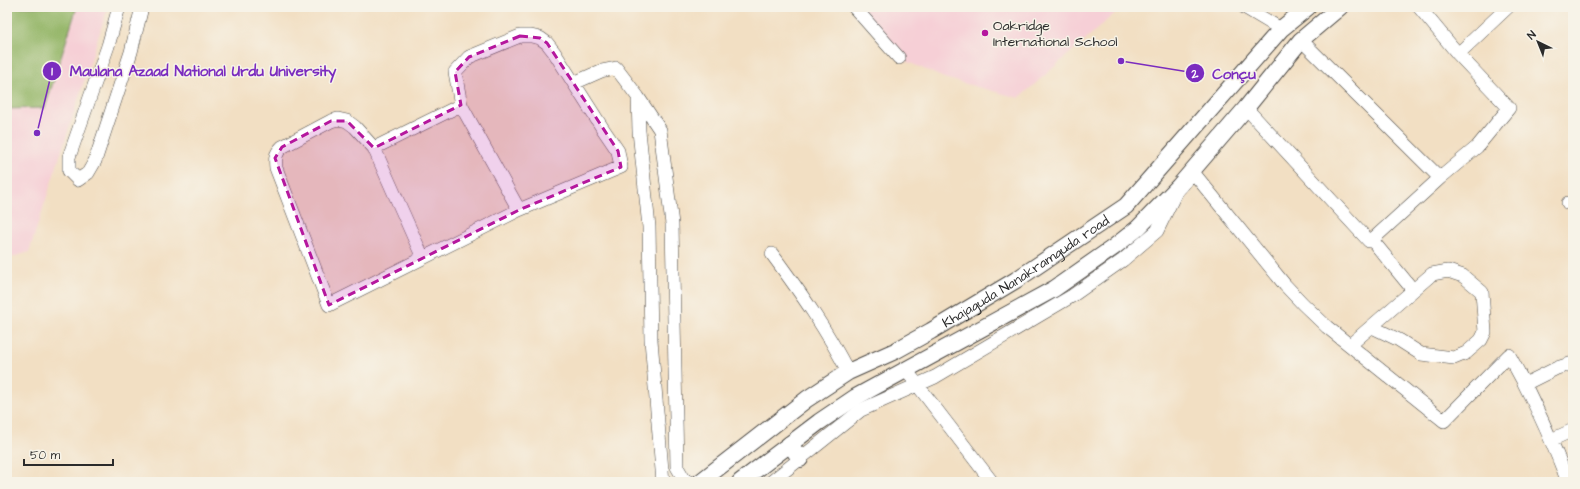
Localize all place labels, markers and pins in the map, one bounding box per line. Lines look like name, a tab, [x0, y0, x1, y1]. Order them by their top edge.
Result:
place label: Oakridge International School	[993, 16, 1118, 52]
marker: Oakridge International School	[980, 28, 990, 38]
callout: Maulana Azaad National Urdu University	[42, 58, 344, 85]
callout: Conçu	[1185, 60, 1264, 87]

